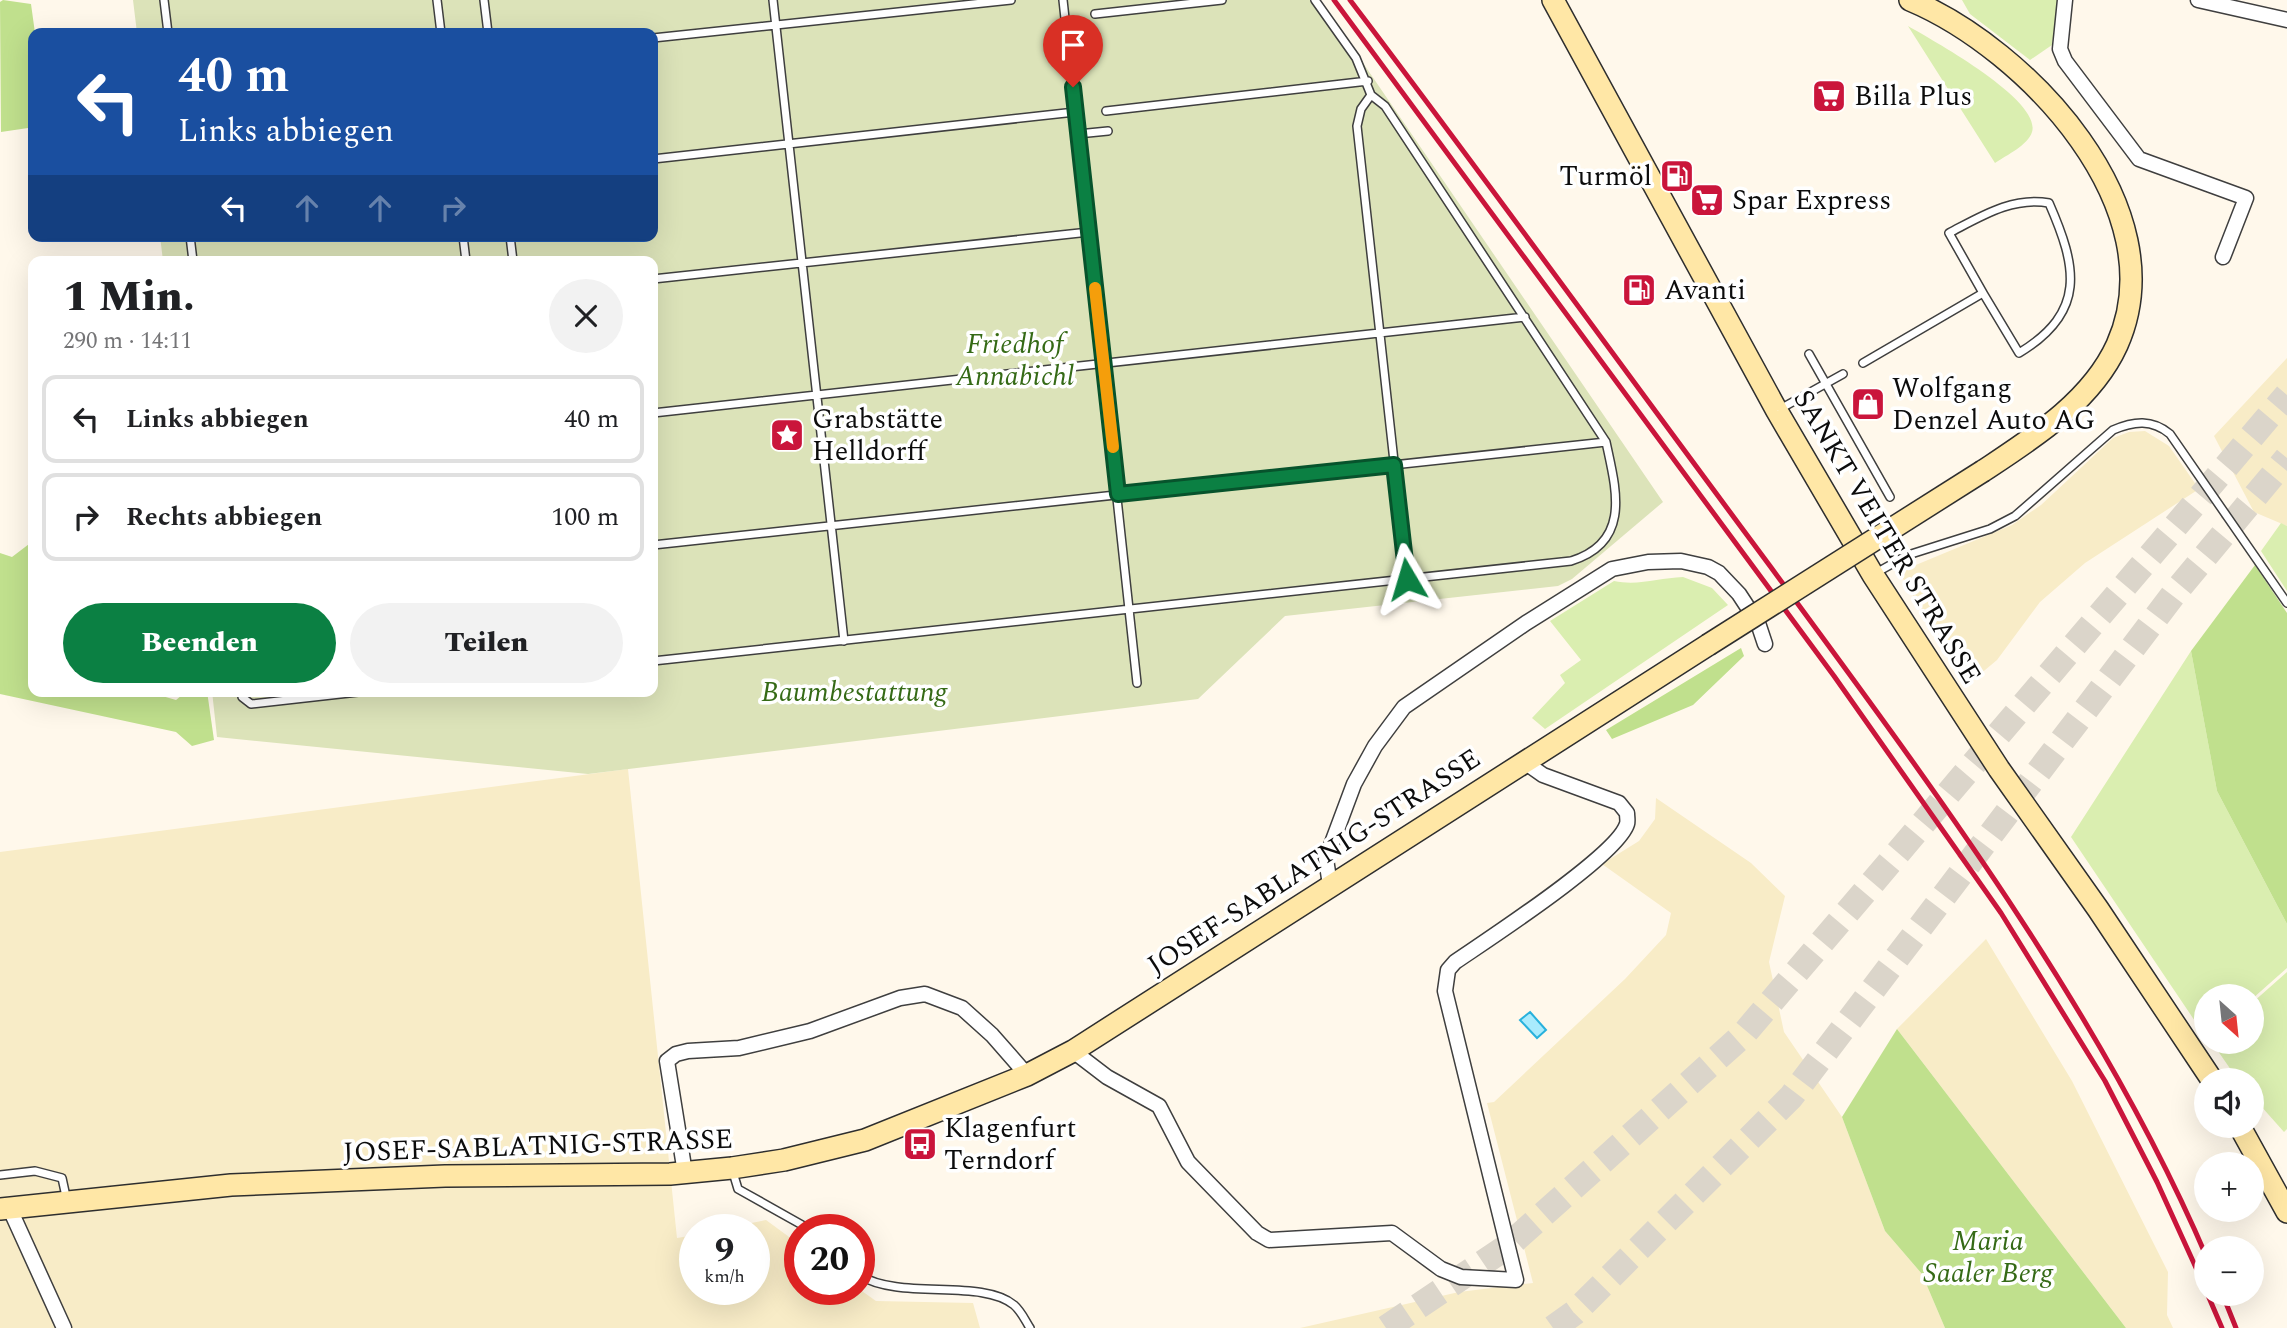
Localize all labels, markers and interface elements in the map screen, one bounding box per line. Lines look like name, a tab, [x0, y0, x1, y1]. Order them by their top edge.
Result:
pin	[1043, 15, 1103, 87]
icon: arrive	[1054, 26, 1092, 64]
text: 40 m	[178, 39, 289, 114]
icon: left	[63, 56, 154, 147]
place label: Billa Plus	[1854, 75, 1972, 118]
supermarket icon: Billa Plus	[1810, 77, 1848, 115]
text: Links abbiegen	[178, 107, 394, 156]
place label: Turmöl	[1559, 155, 1652, 198]
fuel station icon: Turmöl	[1658, 157, 1696, 195]
place label: Spar Express	[1732, 179, 1891, 222]
supermarket icon: Spar Express	[1688, 181, 1726, 219]
icon: left	[215, 189, 253, 227]
icon: ahead	[288, 189, 326, 227]
icon: ahead	[361, 189, 399, 227]
icon: right	[434, 189, 472, 227]
text: 1 Min.	[63, 266, 195, 329]
place label: Avanti	[1664, 269, 1746, 312]
fuel station icon: Avanti	[1620, 271, 1658, 309]
button: close	[549, 279, 623, 353]
park label: Friedhof Annabichl	[955, 323, 1074, 398]
text: 290 m · 14:11	[63, 324, 192, 359]
place label: Wolfgang Denzel Auto AG	[1892, 367, 2095, 442]
street label: SANKT VEITER STRASSE	[1782, 381, 1992, 693]
shop icon: Wolfgang Denzel Auto AG	[1849, 385, 1887, 423]
place label: Grabstätte Helldorff	[812, 398, 943, 473]
text: Links abbiegen	[126, 399, 309, 439]
text: 40 m	[564, 399, 619, 439]
icon: left	[67, 400, 105, 438]
place icon: Grabstätte Helldorff	[768, 416, 806, 454]
text: Rechts abbiegen	[126, 497, 322, 537]
text: 100 m	[551, 497, 619, 537]
icon: right	[67, 498, 105, 536]
position arrow	[1370, 542, 1444, 616]
button: Beenden	[63, 603, 336, 683]
button: Teilen	[350, 603, 623, 683]
park label: Baumbestattung	[761, 671, 948, 714]
street label: JOSEF-SABLATNIG-STRASSE	[1139, 738, 1489, 986]
north arrow	[2194, 984, 2264, 1054]
map controls	[2194, 984, 2264, 1306]
button: sound	[2194, 1068, 2264, 1138]
place label: Klagenfurt Terndorf	[944, 1107, 1076, 1182]
street label: JOSEF-SABLATNIG-STRASSE	[342, 1118, 734, 1174]
bus stop icon: Klagenfurt Terndorf	[901, 1125, 939, 1163]
button: +	[2194, 1152, 2264, 1222]
speed limit sign: 20	[784, 1214, 875, 1305]
park label: Maria Saaler Berg	[1923, 1220, 2054, 1295]
text: 9	[715, 1224, 734, 1277]
button: −	[2194, 1236, 2264, 1306]
text: km/h	[704, 1263, 745, 1290]

